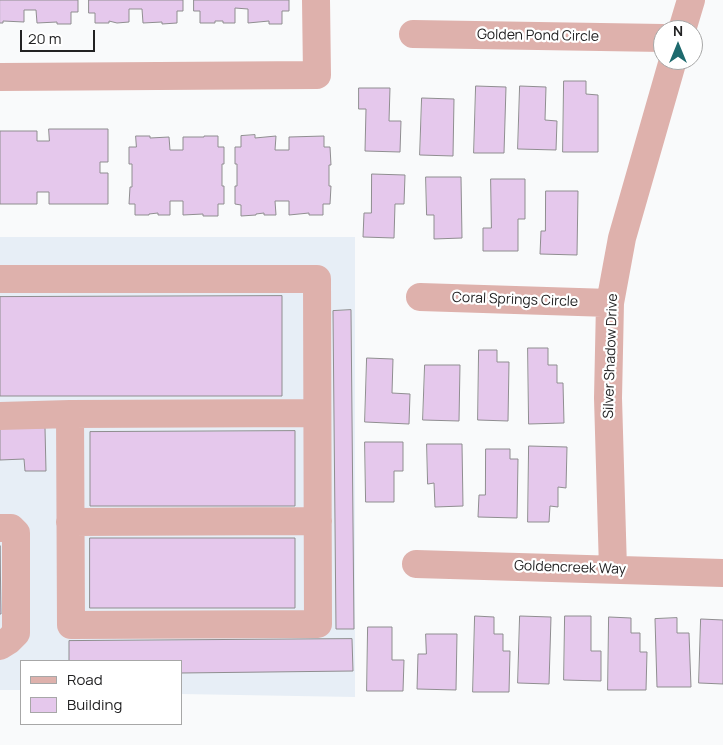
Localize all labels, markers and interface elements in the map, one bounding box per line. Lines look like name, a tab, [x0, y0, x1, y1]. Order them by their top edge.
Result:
scale bar	[22, 20, 98, 52]
north arrow	[653, 20, 703, 70]
text: N	[673, 21, 683, 40]
street label: Golden Pond Circle	[477, 27, 599, 45]
text: 20 m	[28, 28, 61, 49]
street label: Coral Springs Circle	[452, 289, 578, 311]
street label: Silver Shadow Drive	[600, 293, 622, 419]
street label: Goldencreek Way	[514, 558, 626, 578]
legend	[20, 660, 182, 725]
text: Road	[67, 669, 103, 690]
text: Building	[67, 694, 122, 715]

